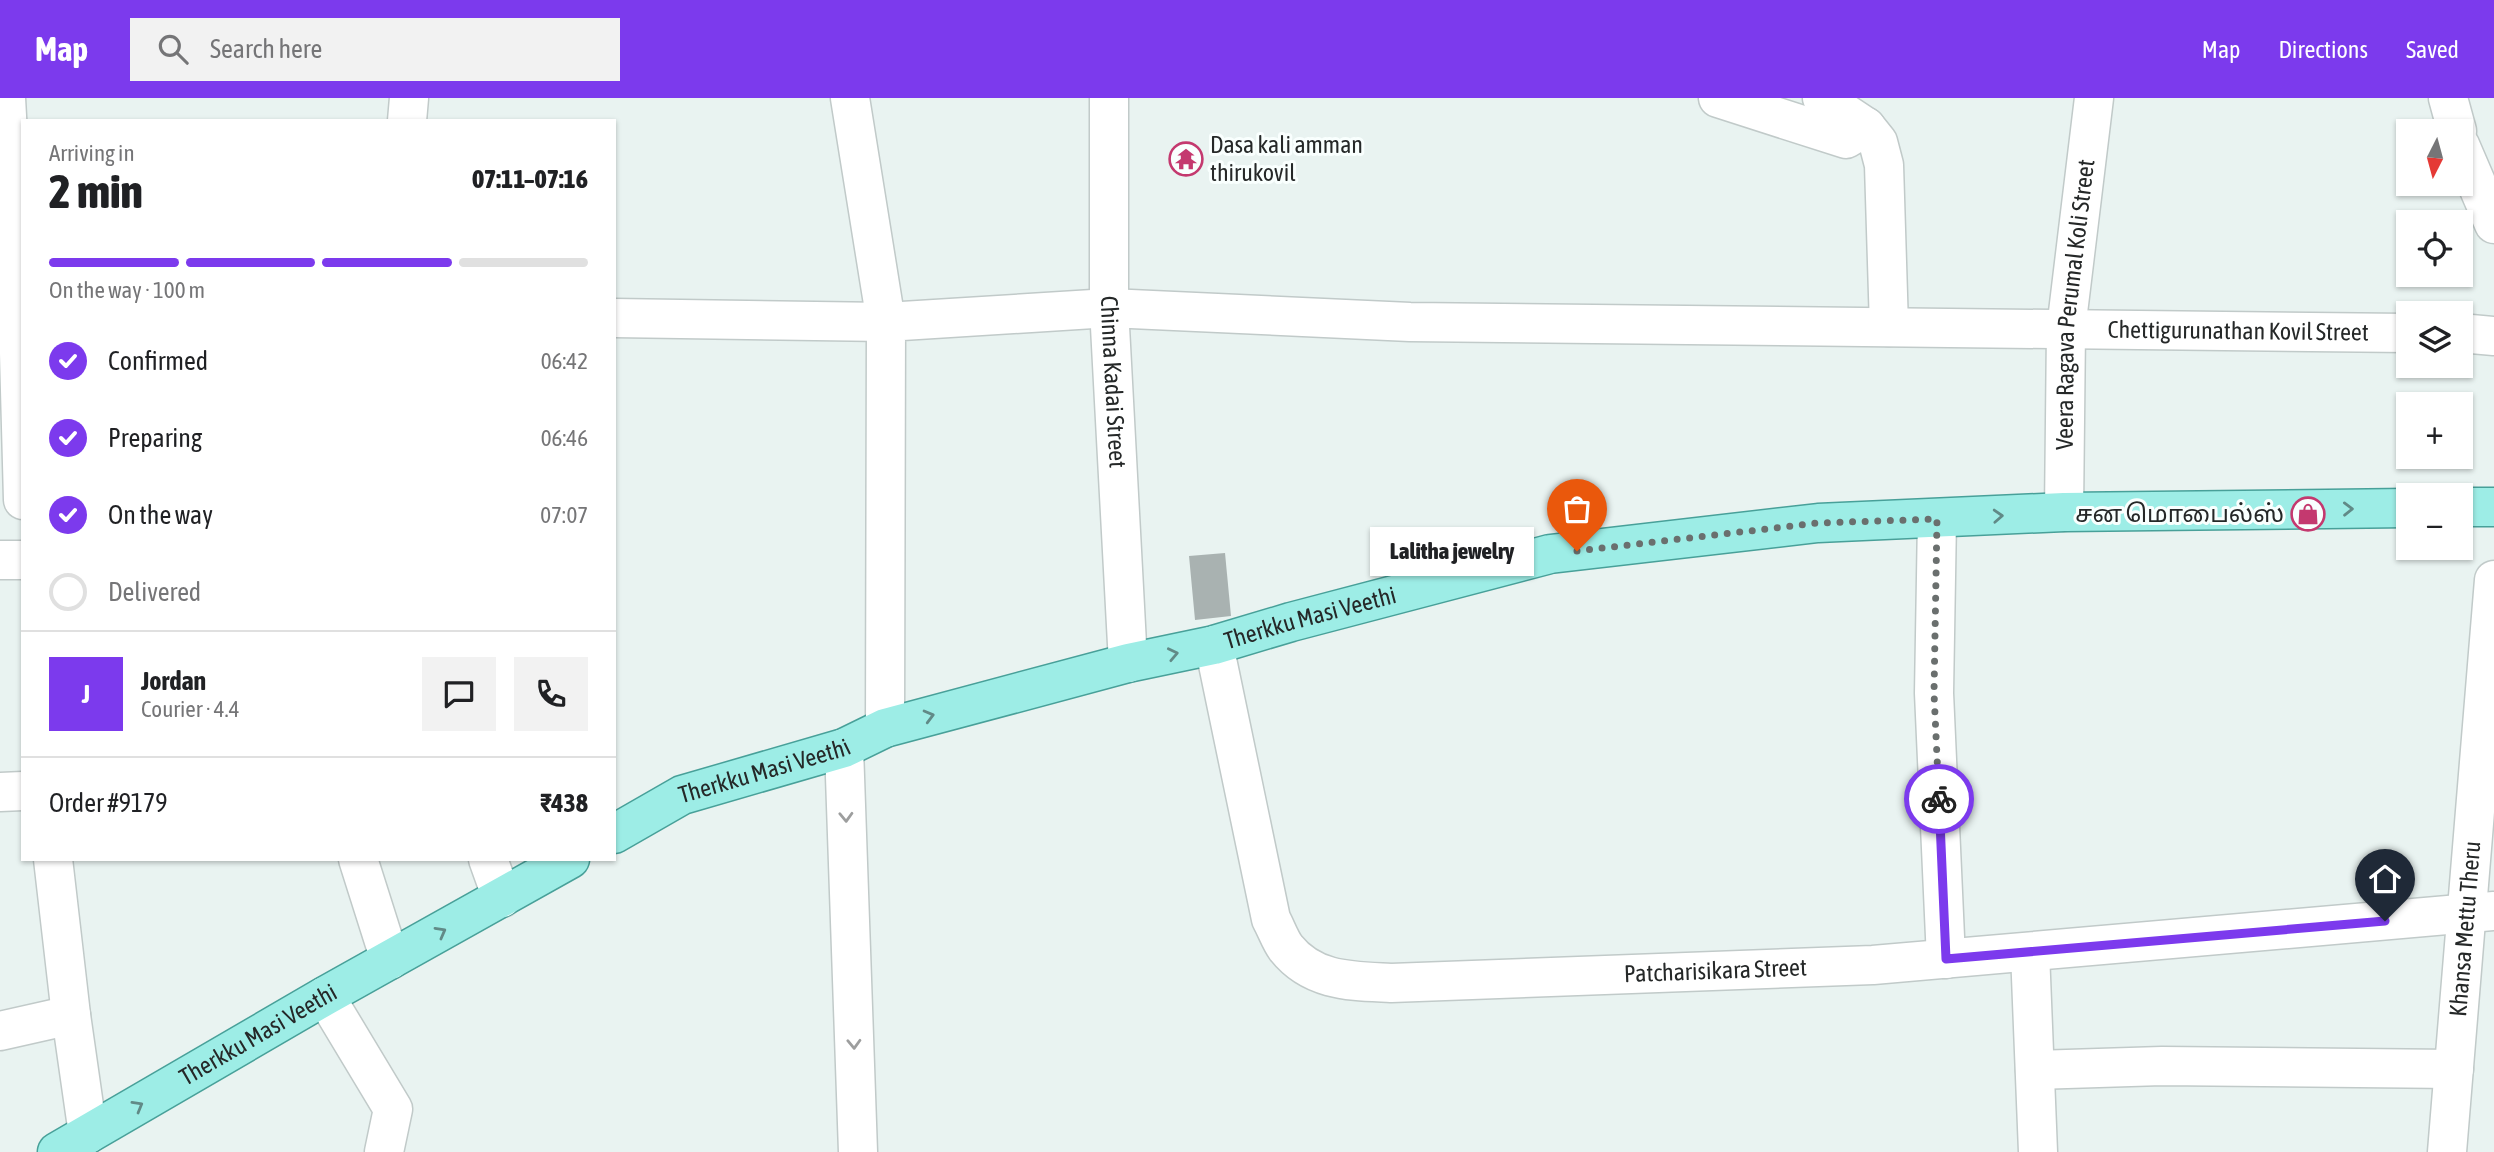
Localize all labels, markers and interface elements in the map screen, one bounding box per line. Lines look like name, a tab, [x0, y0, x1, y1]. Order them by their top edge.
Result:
search box	[130, 18, 620, 81]
text: Map	[35, 30, 88, 68]
icon: search	[154, 30, 192, 68]
text: Search here	[210, 34, 322, 64]
text: Map	[2202, 36, 2240, 63]
text: Directions	[2278, 36, 2368, 63]
text: Saved	[2406, 36, 2459, 63]
north arrow	[2396, 119, 2473, 196]
map controls	[2396, 119, 2473, 560]
place label: Dasa kali amman thirukovil	[1210, 131, 1363, 186]
text: Arriving in	[49, 140, 135, 166]
temple icon: Dasa kali amman thirukovil	[1167, 140, 1205, 178]
street label: Veera Ragava Perumal Koli Street	[2051, 158, 2099, 450]
text: 07:11–07:16	[472, 164, 588, 194]
text: 2 min	[49, 165, 143, 218]
button: locate	[2396, 210, 2473, 287]
text: On the way · 100 m	[49, 277, 205, 303]
street label: Chinna Kadai Street	[1096, 296, 1132, 469]
button: layers	[2396, 301, 2473, 378]
street label: Chettigurunathan Kovil Street	[2108, 316, 2369, 346]
icon: check	[49, 342, 87, 380]
text: Confirmed	[108, 346, 208, 376]
text: 06:42	[541, 348, 588, 374]
button: +	[2396, 392, 2473, 469]
icon: check	[49, 419, 87, 457]
text: Preparing	[108, 423, 202, 453]
text: 06:46	[541, 425, 588, 451]
pin	[1547, 479, 1607, 551]
button: −	[2396, 483, 2473, 560]
icon: bag	[1558, 490, 1596, 528]
shop icon: சன மொபைல்ஸ்	[2289, 495, 2327, 533]
icon: check	[49, 496, 87, 534]
text: On the way	[108, 500, 213, 530]
place label: சன மொபைல்ஸ்	[2075, 500, 2284, 527]
one-way arrow	[2342, 501, 2353, 516]
text: 07:07	[540, 502, 588, 528]
one-way arrow	[1993, 508, 2004, 523]
callout: Lalitha jewelry	[1370, 526, 1535, 575]
text: Lalitha jewelry	[1390, 538, 1514, 564]
text: Delivered	[108, 577, 201, 607]
street label: Therkku Masi Veethi	[1221, 581, 1399, 654]
one-way arrow	[1167, 647, 1179, 662]
button: chat	[422, 657, 496, 731]
button: phone	[514, 657, 588, 731]
text: Jordan	[141, 666, 206, 696]
text: J	[82, 679, 90, 709]
text: Courier · 4.4	[141, 696, 240, 722]
one-way arrow	[923, 710, 935, 724]
street label: Therkku Masi Veethi	[675, 733, 855, 808]
courier	[1904, 764, 1974, 834]
icon: bike	[1920, 780, 1958, 818]
text: Order #9179	[49, 788, 168, 818]
text: ₹438	[540, 788, 588, 818]
one-way arrow	[839, 811, 854, 822]
street label: Khansa Mettu Theru	[2444, 840, 2486, 1018]
pin	[2355, 849, 2415, 921]
icon: home	[2366, 860, 2404, 898]
one-way arrow	[434, 927, 446, 940]
street label: Patcharisikara Street	[1623, 953, 1807, 987]
street label: Therkku Masi Veethi	[175, 978, 341, 1091]
one-way arrow	[847, 1039, 862, 1050]
one-way arrow	[130, 1101, 143, 1114]

